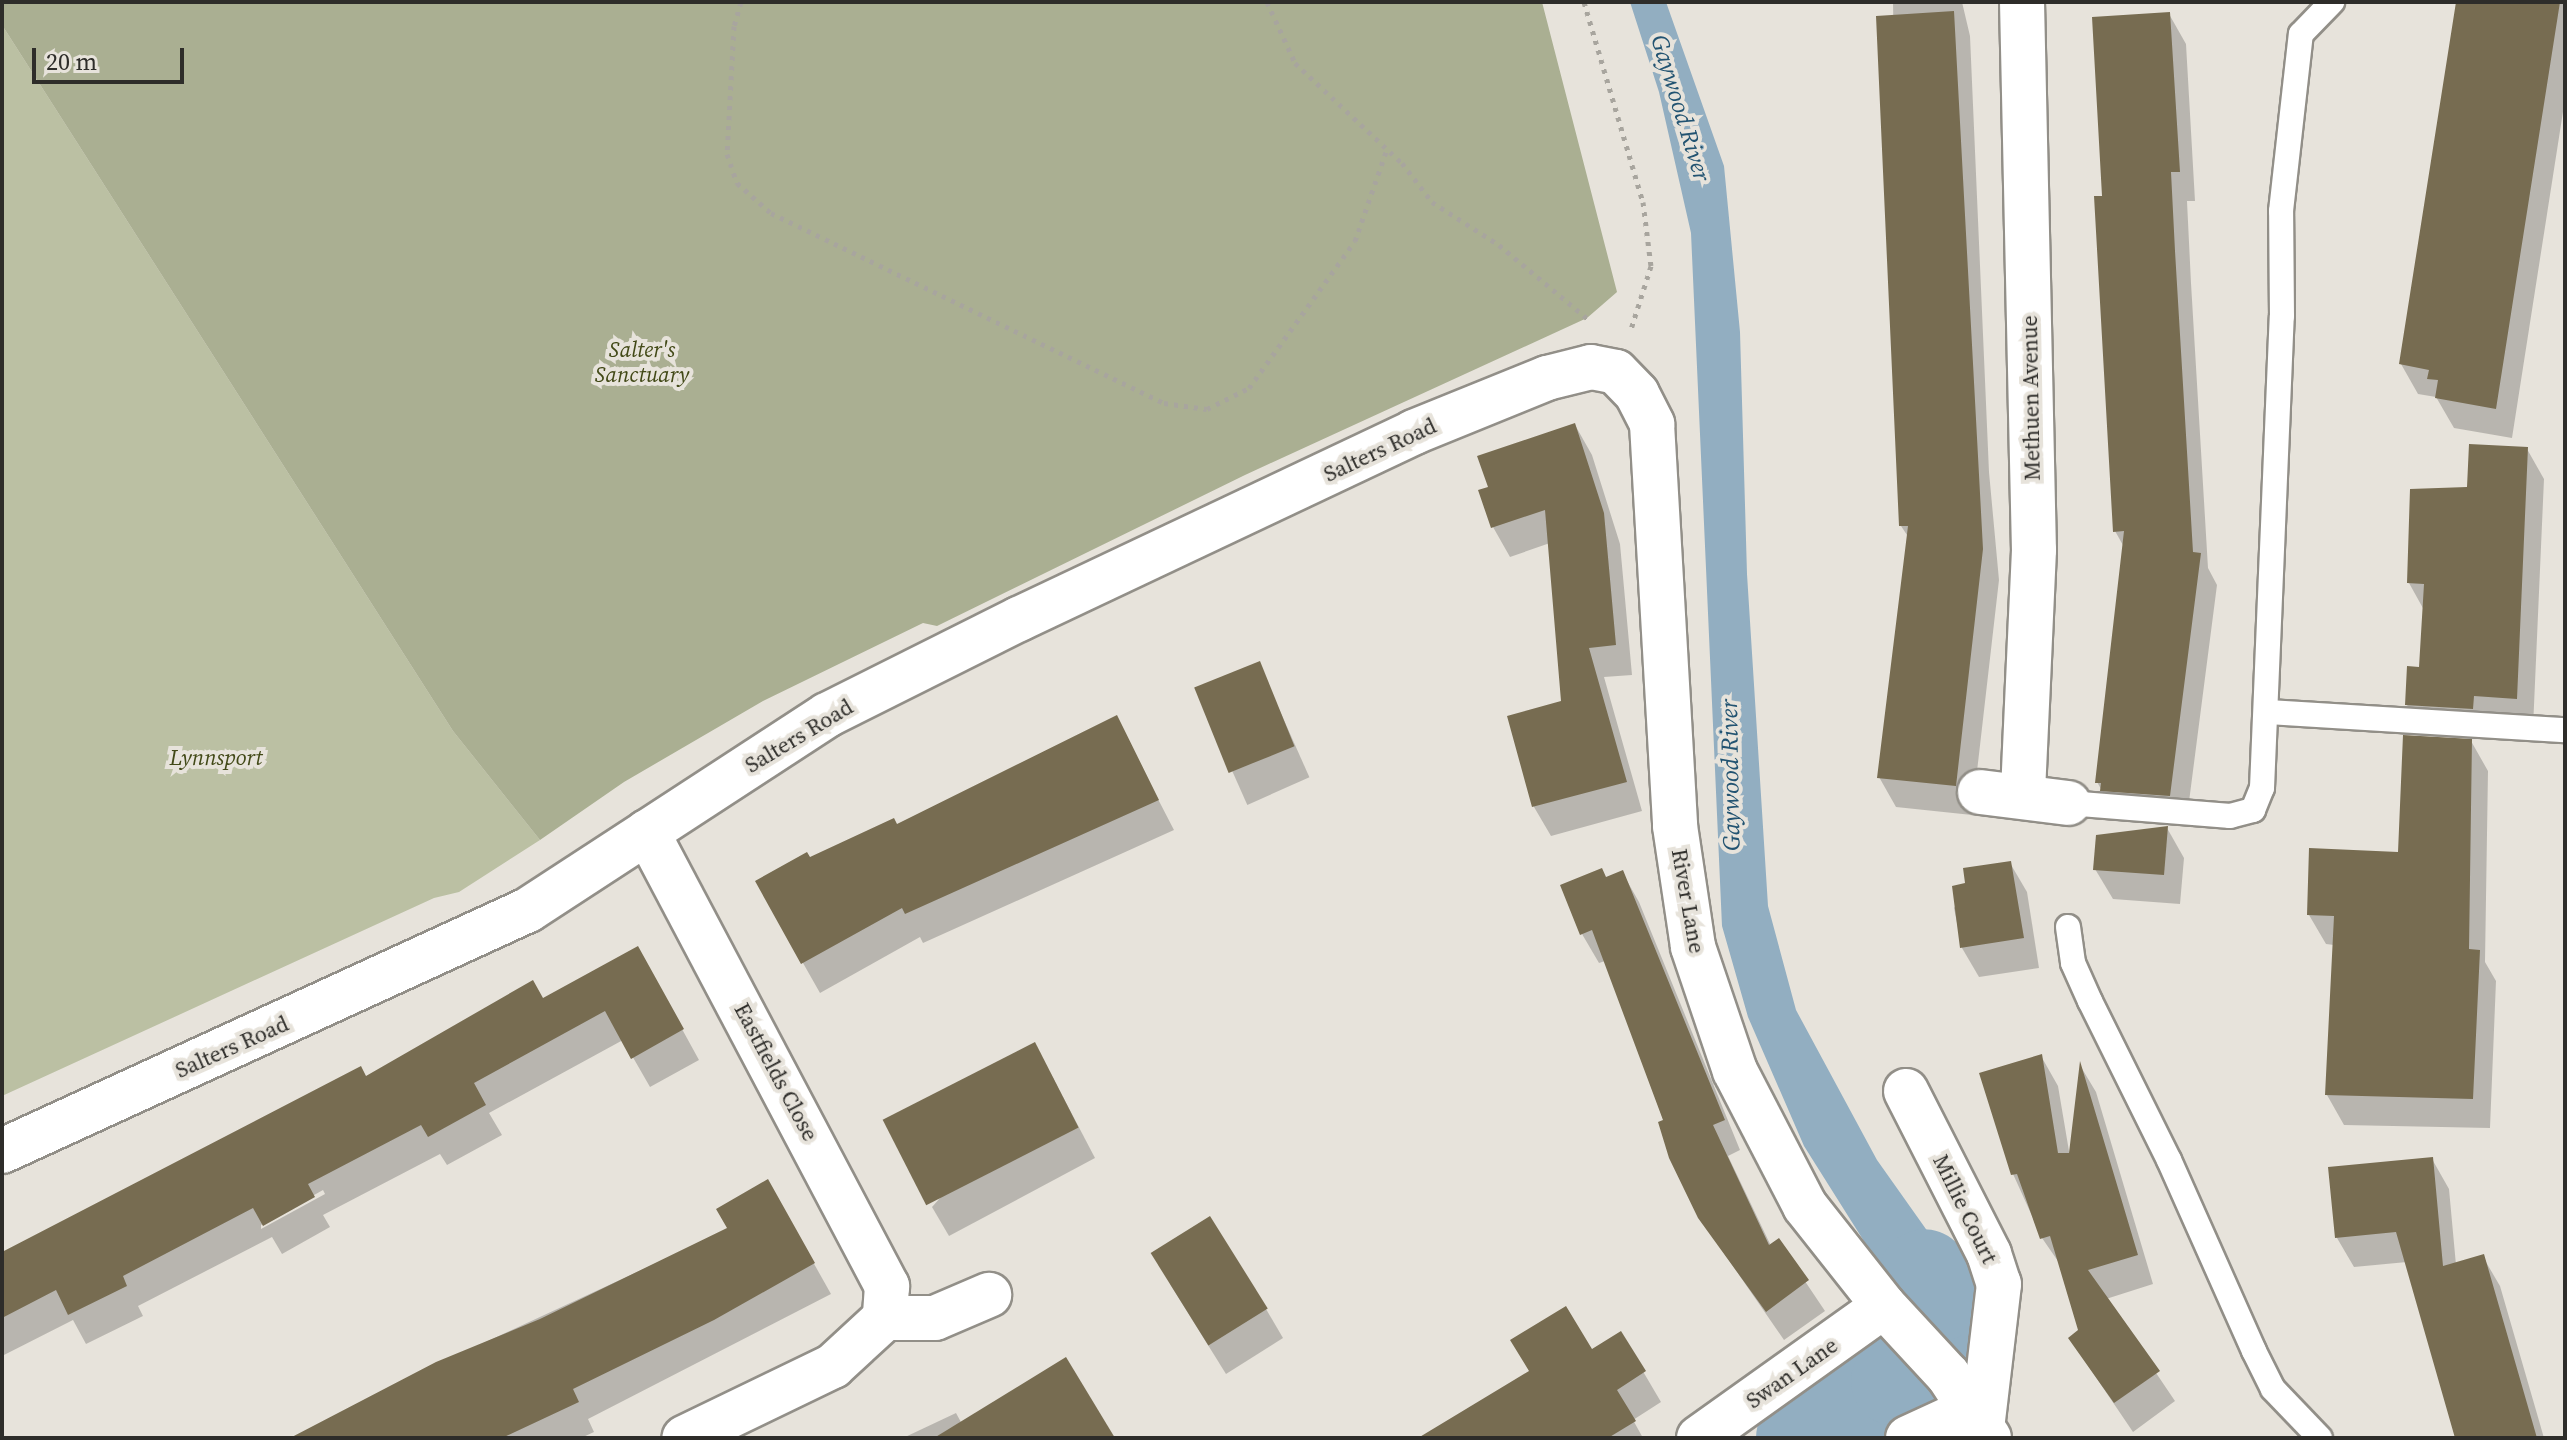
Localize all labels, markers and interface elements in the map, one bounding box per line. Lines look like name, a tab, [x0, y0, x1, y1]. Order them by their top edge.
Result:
water label: Gaywood River	[1645, 31, 1717, 185]
scale bar	[36, 32, 188, 82]
text: 20 m	[46, 45, 97, 78]
street label: Methuen Avenue	[2016, 315, 2046, 481]
park label: Salter's Sanctuary	[595, 336, 689, 388]
street label: Salters Road	[1320, 412, 1440, 488]
street label: Salters Road	[740, 694, 858, 778]
water label: Gaywood River	[1714, 699, 1746, 851]
park label: Lynnsport	[169, 745, 263, 771]
street label: River Lane	[1666, 847, 1710, 955]
street label: Eastfields Close	[729, 998, 823, 1146]
street label: Salters Road	[171, 1010, 293, 1084]
street label: Millie Court	[1927, 1150, 2003, 1268]
street label: Swan Lane	[1741, 1332, 1843, 1414]

